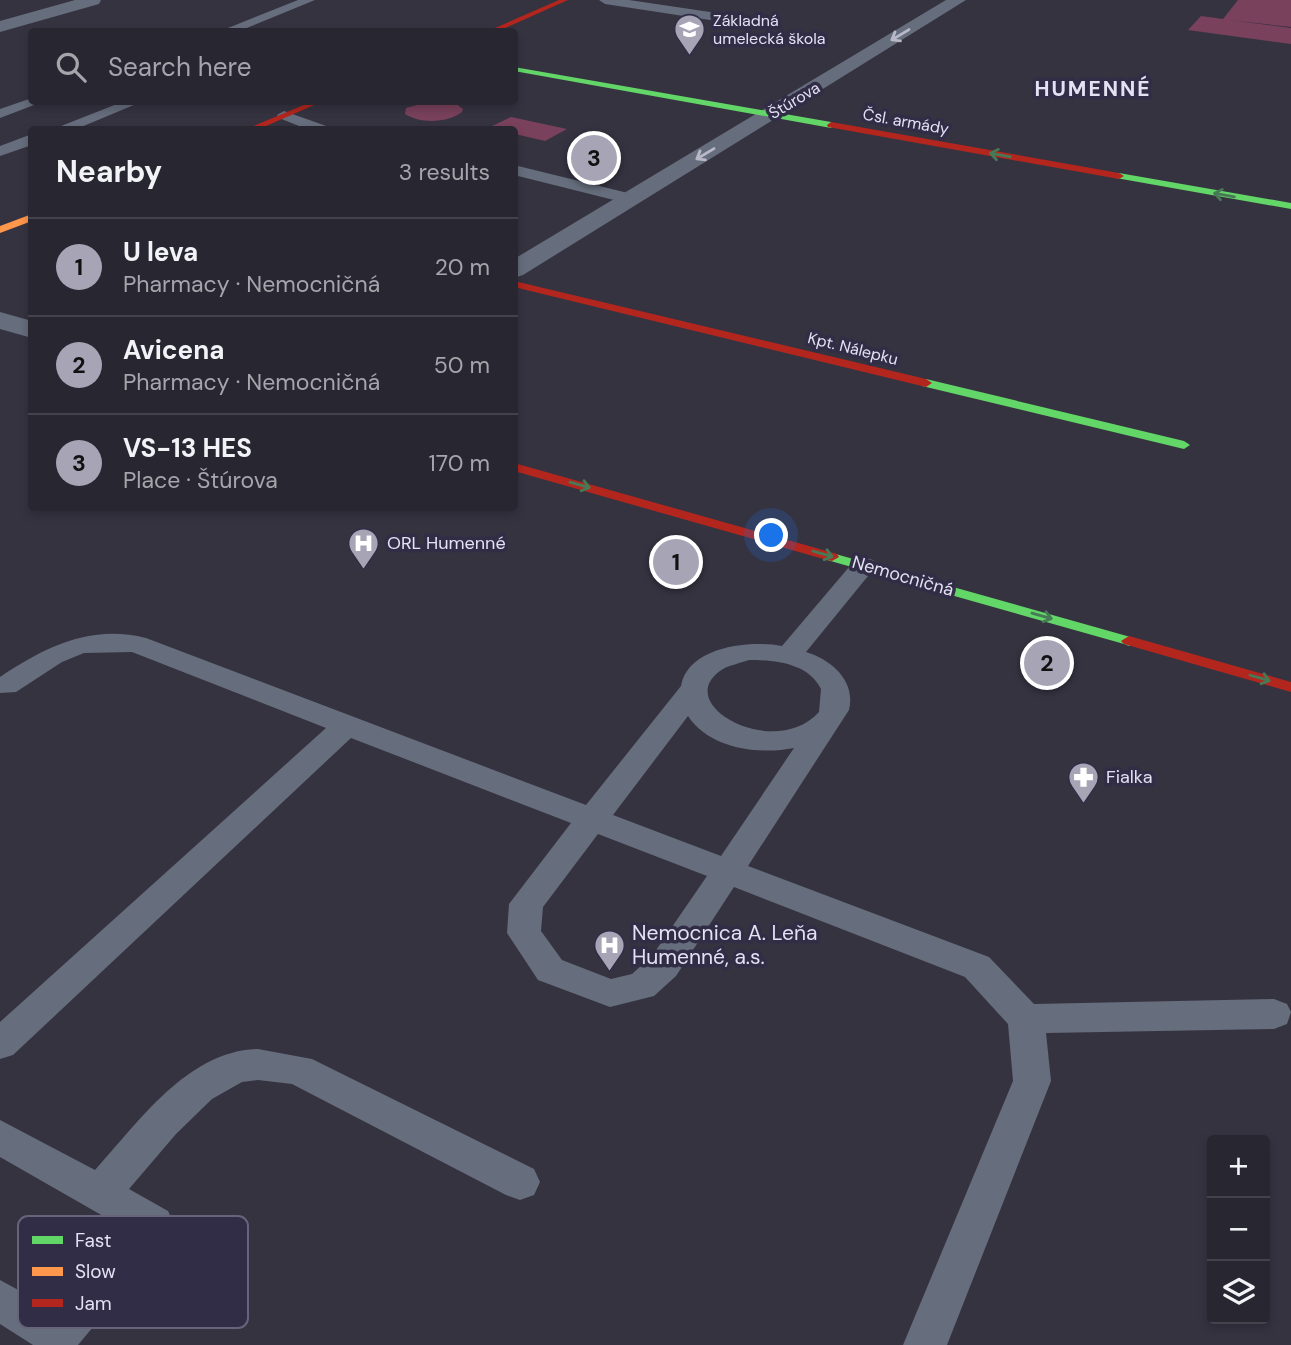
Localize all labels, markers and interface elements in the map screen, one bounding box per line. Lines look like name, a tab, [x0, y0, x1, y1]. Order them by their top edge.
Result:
place label: Základná umelecká škola	[713, 10, 826, 49]
school or university icon: Základná umelecká škola	[673, 12, 707, 56]
search box	[28, 28, 518, 105]
one-way arrow	[890, 29, 910, 43]
icon: search	[52, 48, 90, 86]
text: Search here	[108, 50, 251, 84]
district label: HUMENNÉ	[1034, 75, 1152, 103]
street label: Štúrova	[765, 77, 824, 124]
street label: Čsl. armády	[861, 104, 951, 139]
pin: 3	[571, 132, 617, 184]
one-way arrow	[696, 147, 716, 161]
one-way arrow	[989, 148, 1012, 161]
text: Nearby	[56, 152, 162, 191]
text: 3 results	[399, 157, 490, 187]
one-way arrow	[1213, 187, 1236, 201]
text: U leva	[123, 235, 198, 269]
text: 1	[75, 252, 83, 282]
text: 20 m	[435, 252, 490, 282]
text: Pharmacy · Nemocničná	[123, 269, 380, 299]
street label: Kpt. Nálepku	[806, 327, 900, 370]
text: Avicena	[123, 333, 225, 367]
text: 2	[72, 350, 86, 380]
text: 50 m	[434, 350, 490, 380]
text: Pharmacy · Nemocničná	[123, 367, 380, 397]
text: VS-13 HES	[123, 431, 252, 465]
text: 3	[72, 448, 86, 478]
text: 170 m	[429, 448, 490, 478]
text: Place · Štúrova	[123, 465, 278, 495]
one-way arrow	[569, 480, 591, 493]
your location	[754, 518, 788, 552]
hospital icon: ORL Humenné	[347, 526, 381, 570]
place label: ORL Humenné	[387, 531, 506, 555]
pin: 1	[653, 536, 699, 588]
one-way arrow	[811, 548, 833, 561]
street label: Nemocničná	[849, 550, 957, 602]
one-way arrow	[1030, 610, 1052, 623]
pin: 2	[1024, 637, 1070, 689]
one-way arrow	[1249, 672, 1271, 685]
pharmacy icon: Fialka	[1066, 760, 1100, 804]
place label: Fialka	[1106, 765, 1153, 789]
place label: Nemocnica A. Leňa Humenné, a.s.	[632, 919, 817, 971]
hospital icon: Nemocnica A. Leňa Humenné, a.s.	[592, 928, 626, 972]
map controls	[1207, 1135, 1270, 1324]
button: +	[1207, 1135, 1270, 1198]
button: −	[1207, 1198, 1270, 1261]
legend	[18, 1216, 248, 1328]
text: Fast	[75, 1228, 111, 1253]
text: Slow	[75, 1259, 116, 1284]
button: layers	[1207, 1261, 1270, 1324]
text: Jam	[75, 1291, 112, 1316]

